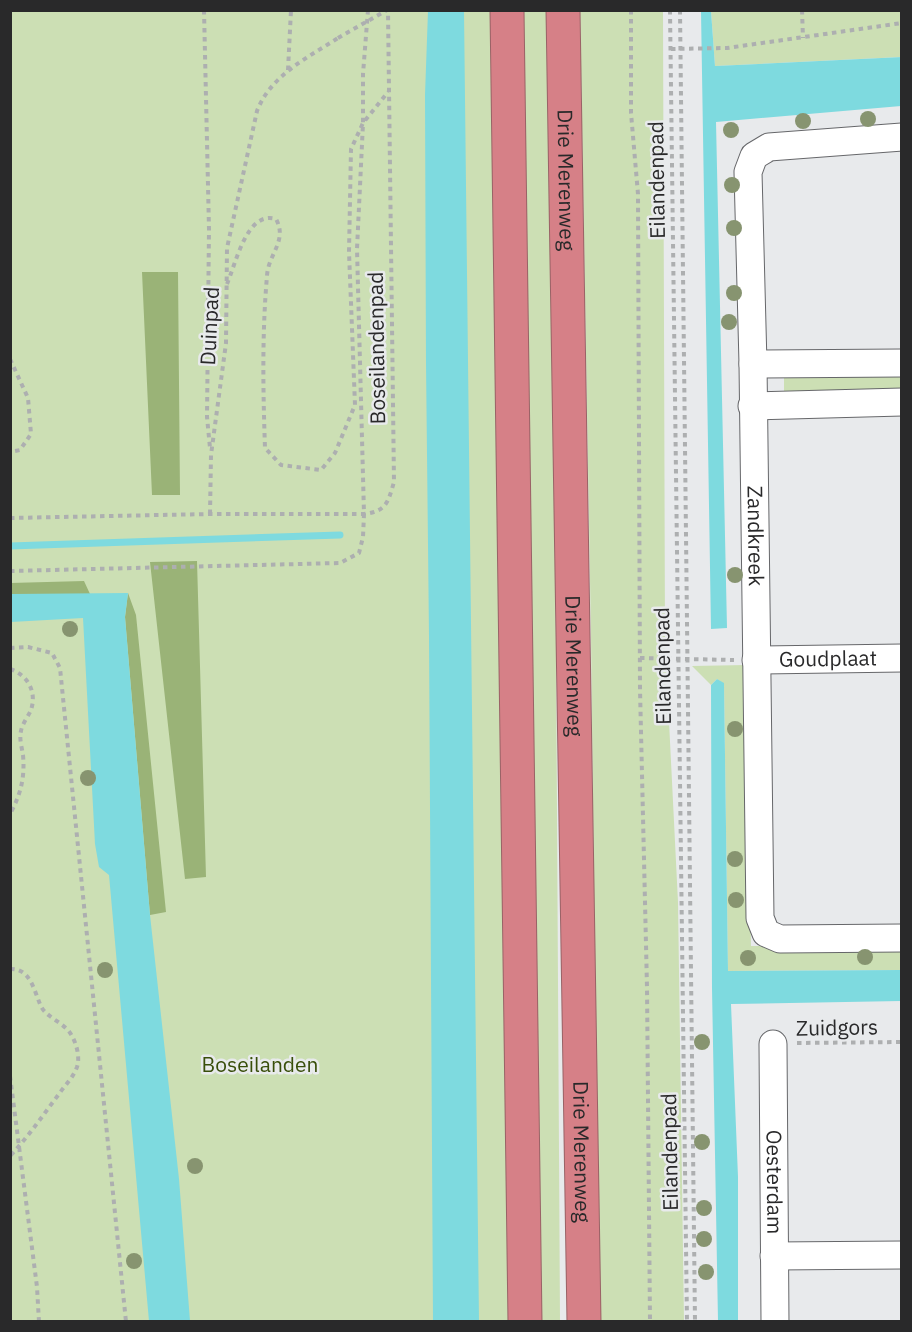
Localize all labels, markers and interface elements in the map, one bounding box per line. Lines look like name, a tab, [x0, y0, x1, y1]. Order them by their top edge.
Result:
street label: Drie Merenweg	[552, 109, 582, 251]
street label: Eilandenpad	[641, 121, 671, 239]
street label: Boseilandenpad	[361, 272, 391, 425]
street label: Duinpad	[193, 286, 225, 366]
street label: Zandkreek	[742, 486, 771, 586]
street label: Drie Merenweg	[559, 595, 590, 737]
street label: Eilandenpad	[647, 607, 677, 725]
street label: Goudplaat	[779, 643, 877, 673]
street label: Zuidgors	[796, 1012, 878, 1042]
park label: Boseilanden	[202, 1050, 318, 1078]
street label: Drie Merenweg	[567, 1081, 597, 1223]
street label: Eilandenpad	[654, 1093, 684, 1211]
street label: Oesterdam	[761, 1130, 789, 1234]

